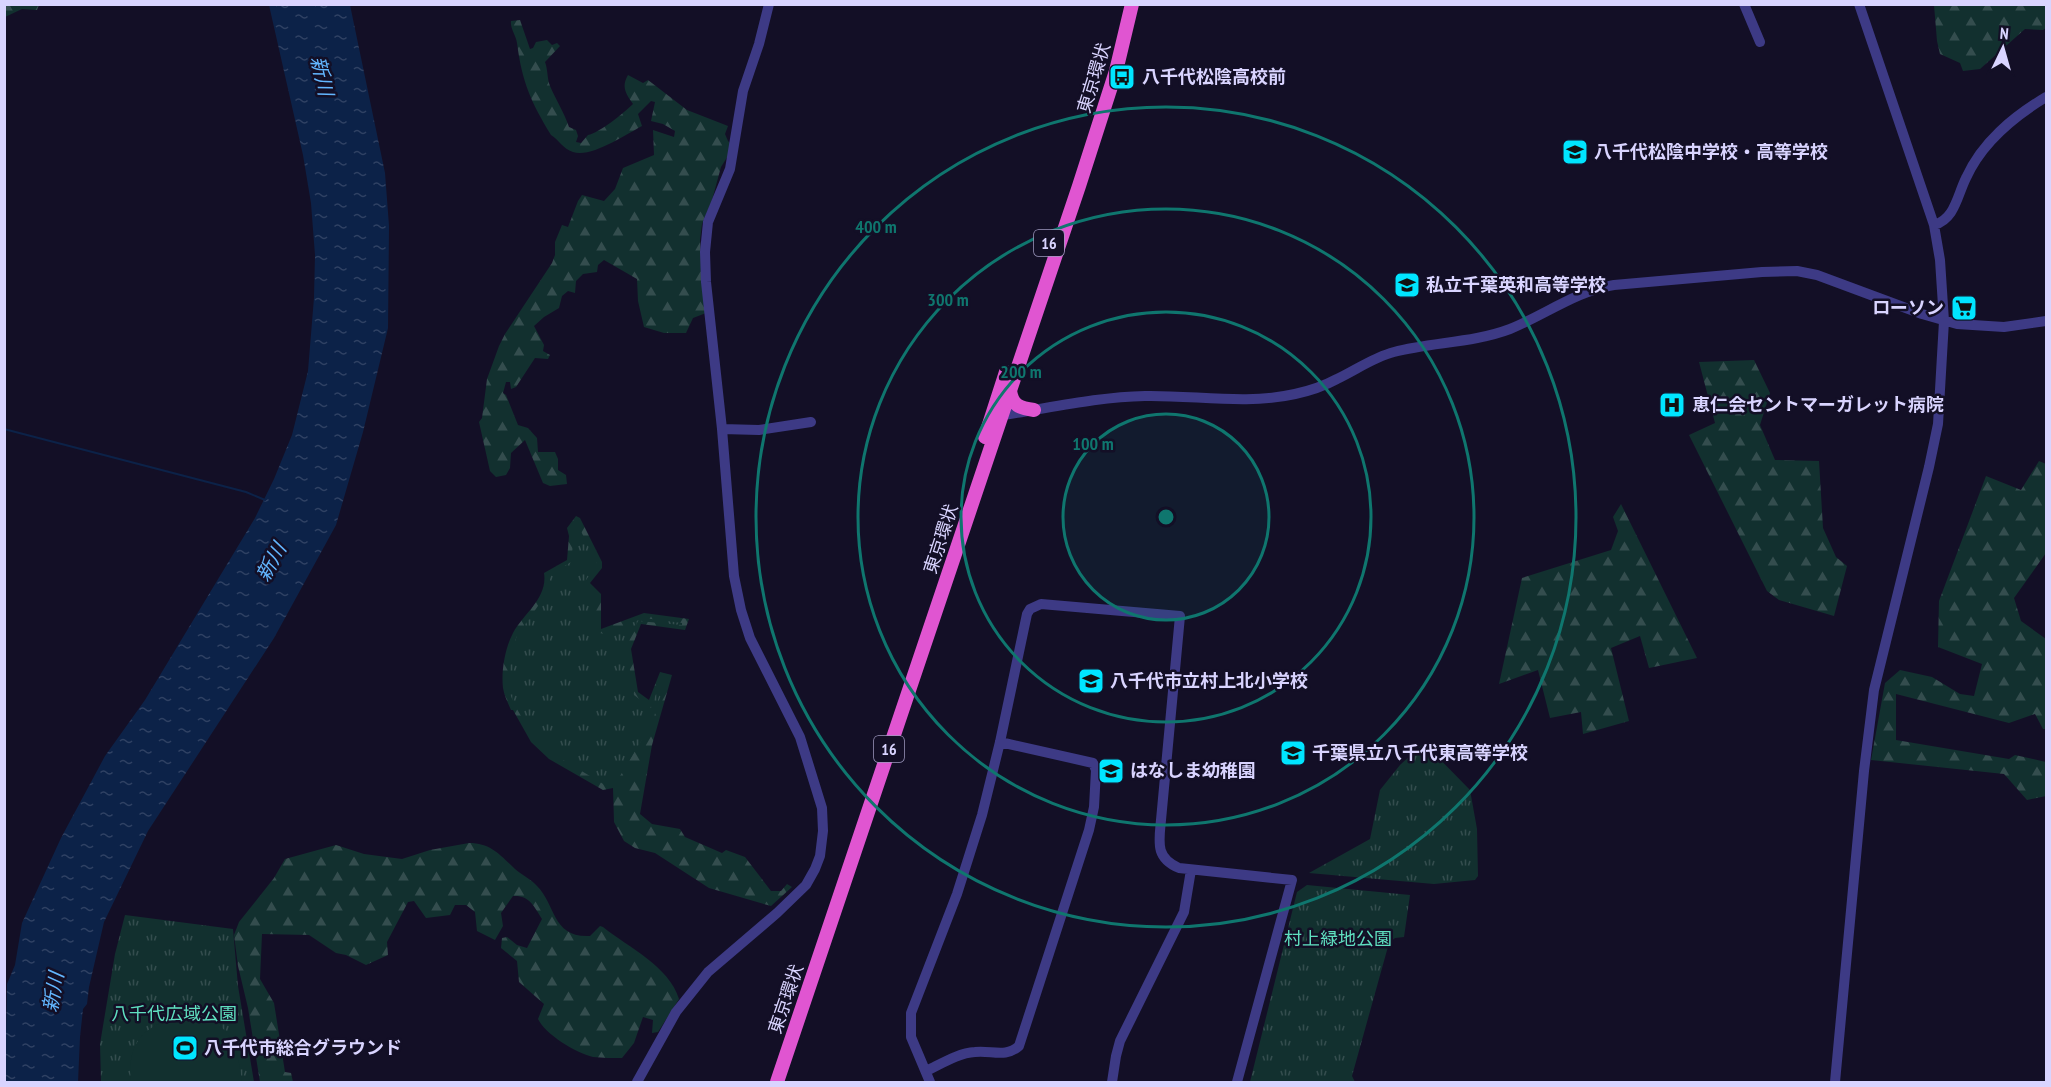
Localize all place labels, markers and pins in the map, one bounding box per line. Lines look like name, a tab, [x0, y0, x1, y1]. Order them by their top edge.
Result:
bus stop icon: 八千代松陰高校前	[1107, 62, 1137, 92]
place label: 八千代松陰高校前	[1142, 65, 1286, 88]
school or university icon: 八千代松陰中学校・高等学校	[1560, 137, 1590, 167]
place label: 八千代松陰中学校・高等学校	[1594, 140, 1828, 163]
school or university icon: 私立千葉英和高等学校	[1392, 270, 1422, 300]
place label: 私立千葉英和高等学校	[1426, 273, 1606, 296]
supermarket icon: ローソン	[1949, 293, 1979, 323]
place label: ローソン	[1872, 296, 1944, 319]
hospital icon: 恵仁会セントマーガレット病院	[1657, 390, 1687, 420]
place label: 恵仁会セントマーガレット病院	[1692, 393, 1944, 416]
centre of rings	[1156, 507, 1176, 527]
school or university icon: 八千代市立村上北小学校	[1076, 666, 1106, 696]
place label: 八千代市立村上北小学校	[1110, 669, 1308, 692]
school or university icon: 千葉県立八千代東高等学校	[1278, 738, 1308, 768]
place label: 千葉県立八千代東高等学校	[1312, 741, 1528, 764]
school or university icon: はなしま幼稚園	[1096, 756, 1126, 786]
place label: はなしま幼稚園	[1130, 759, 1256, 782]
sports icon: 八千代市総合グラウンド	[170, 1033, 200, 1063]
place label: 八千代市総合グラウンド	[204, 1036, 402, 1059]

